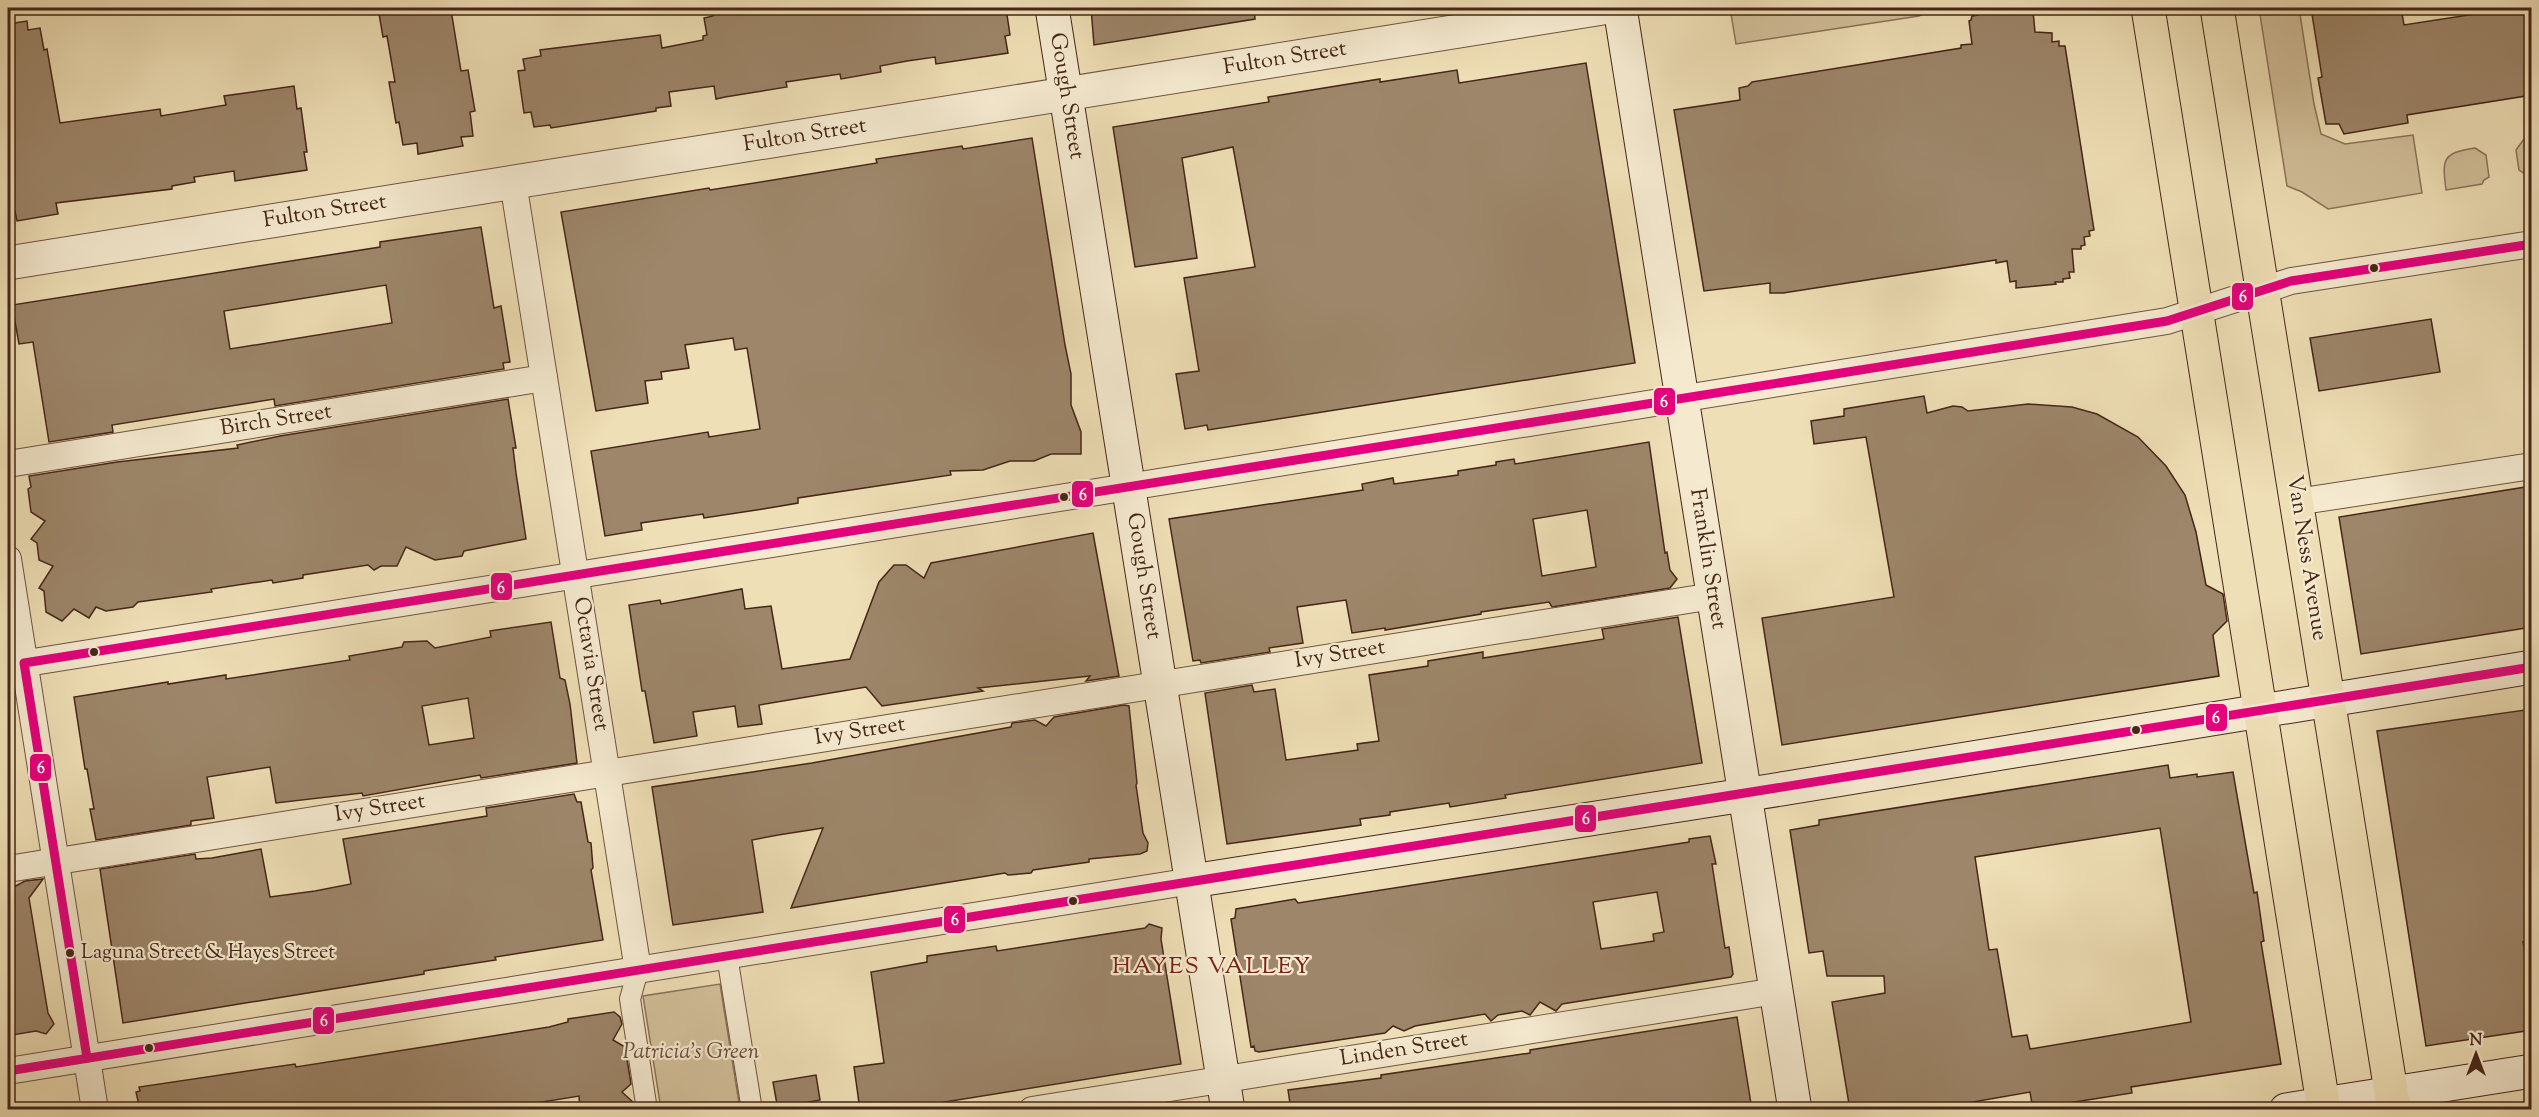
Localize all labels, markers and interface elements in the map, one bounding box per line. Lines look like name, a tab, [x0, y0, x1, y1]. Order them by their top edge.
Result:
street label: Gough Street	[1040, 30, 1092, 162]
street label: Fulton Street	[1221, 33, 1349, 85]
street label: Fulton Street	[741, 110, 869, 162]
street label: Fulton Street	[261, 186, 389, 238]
unlabelled marker	[2368, 262, 2380, 274]
line badge: 6	[2231, 282, 2254, 311]
text: 6	[2239, 287, 2247, 310]
line badge: 6	[1653, 387, 1676, 416]
text: 6	[1660, 392, 1668, 415]
street label: Birch Street	[218, 396, 335, 446]
street label: Van Ness Avenue	[2277, 473, 2335, 643]
line badge: 6	[1071, 480, 1094, 508]
text: 6	[1079, 485, 1087, 508]
street label: Franklin Street	[1680, 486, 1734, 632]
unlabelled marker	[1058, 491, 1070, 503]
street label: Gough Street	[1117, 510, 1169, 642]
line badge: 6	[490, 572, 513, 601]
text: 6	[497, 578, 505, 601]
street label: Octavia Street	[564, 595, 616, 734]
street label: Ivy Street	[1292, 632, 1388, 678]
unlabelled marker	[88, 646, 100, 658]
line badge: 6	[2205, 703, 2228, 732]
text: 6	[2212, 708, 2220, 731]
street label: Ivy Street	[812, 709, 908, 755]
unlabelled marker	[2130, 724, 2142, 736]
line badge: 6	[29, 753, 52, 782]
text: 6	[37, 758, 45, 781]
street label: Ivy Street	[332, 786, 428, 832]
line badge: 6	[1574, 804, 1597, 833]
text: 6	[1582, 809, 1590, 832]
unlabelled marker	[1067, 895, 1079, 907]
line badge: 6	[943, 905, 966, 934]
text: 6	[951, 910, 959, 933]
place label: Laguna Street & Hayes Street	[81, 939, 335, 968]
marker: Laguna Street & Hayes Street	[64, 947, 76, 959]
district label: HAYES VALLEY	[1112, 950, 1312, 984]
line badge: 6	[312, 1006, 335, 1035]
text: 6	[320, 1011, 328, 1034]
street label: Linden Street	[1338, 1024, 1471, 1076]
north arrow	[2446, 1024, 2506, 1084]
text: N	[2470, 1030, 2483, 1053]
park label: Patricia's Green	[623, 1037, 760, 1069]
unlabelled marker	[143, 1042, 155, 1054]

